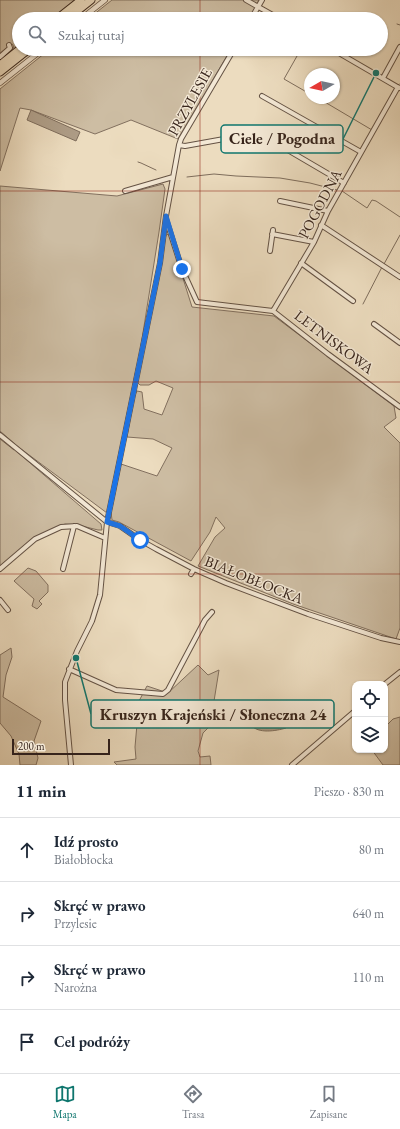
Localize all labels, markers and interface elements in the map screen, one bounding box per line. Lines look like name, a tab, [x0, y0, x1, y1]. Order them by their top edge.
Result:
search box	[12, 12, 388, 56]
icon: search	[26, 23, 48, 45]
text: Szukaj tutaj	[58, 25, 124, 44]
street label: PRZYLESIE	[163, 64, 216, 139]
north arrow	[304, 68, 340, 104]
callout: Ciele / Pogodna	[221, 125, 343, 153]
text: Ciele / Pogodna	[229, 128, 336, 149]
street label: POGODNA	[293, 165, 346, 242]
route end	[173, 260, 191, 278]
street label: LETNISKOWA	[291, 306, 378, 378]
route start	[131, 531, 149, 549]
street label: BIAŁOBŁOCKA	[202, 551, 307, 608]
map controls	[352, 681, 388, 753]
button: locate	[352, 681, 388, 717]
callout: Kruszyn Krajeński / Słoneczna 24	[91, 700, 334, 728]
text: Kruszyn Krajeński / Słoneczna 24	[100, 704, 327, 725]
button: layers	[352, 717, 388, 753]
scale bar	[12, 737, 110, 756]
text: 200 m	[18, 739, 45, 753]
text: 11 min	[16, 780, 66, 802]
text: Pieszo · 830 m	[314, 783, 384, 800]
text: Idź prosto	[54, 832, 118, 851]
icon: ahead	[16, 839, 38, 861]
text: 80 m	[359, 841, 384, 858]
text: Białobłocka	[54, 851, 113, 868]
text: Skręć w prawo	[54, 896, 146, 915]
icon: right	[16, 903, 38, 925]
text: 640 m	[353, 905, 384, 922]
text: Przylesie	[54, 915, 97, 932]
text: Skręć w prawo	[54, 960, 146, 979]
icon: right	[16, 967, 38, 989]
text: 110 m	[353, 969, 384, 986]
text: Narożna	[54, 979, 97, 996]
icon: arrive	[16, 1031, 38, 1053]
text: Cel podróży	[54, 1032, 130, 1051]
tab: Mapa	[53, 1083, 77, 1121]
tab: Trasa	[182, 1083, 204, 1121]
tab: Zapisane	[310, 1083, 347, 1121]

